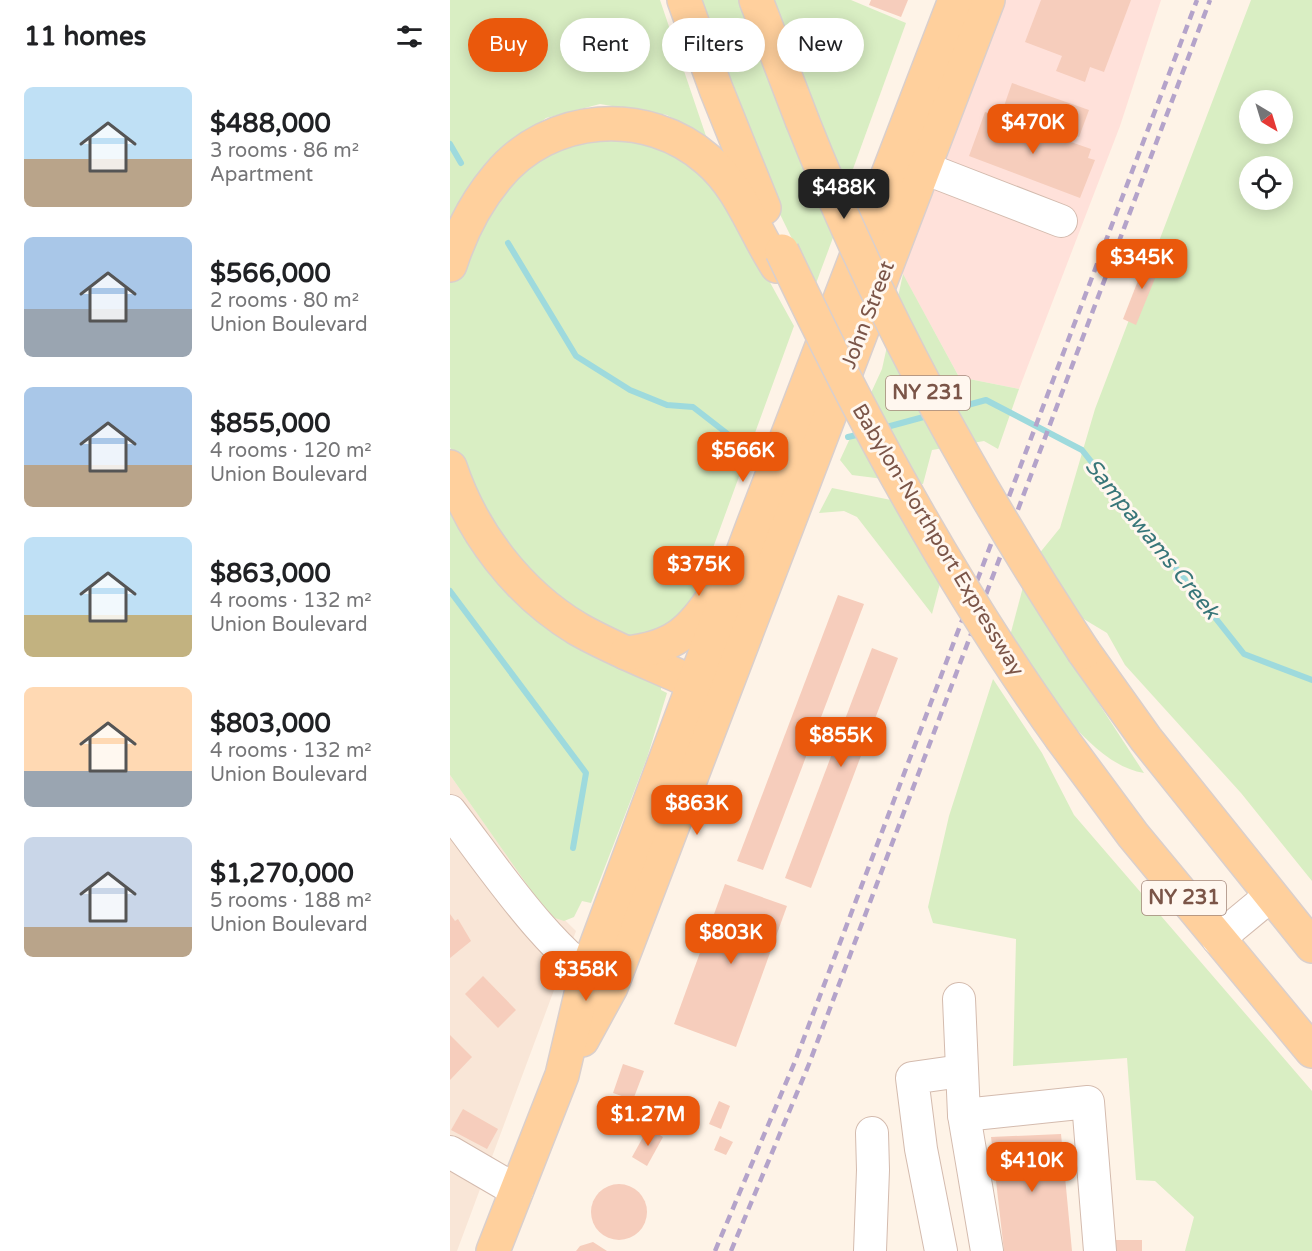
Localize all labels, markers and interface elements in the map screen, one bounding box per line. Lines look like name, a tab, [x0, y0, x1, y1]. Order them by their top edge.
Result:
chip: Buy	[468, 18, 548, 72]
chip: Rent	[560, 18, 650, 72]
chip: Filters	[662, 18, 765, 72]
chip: New	[777, 18, 864, 72]
icon: filters	[393, 20, 426, 53]
text: 11 homes	[24, 21, 146, 52]
north arrow	[1239, 90, 1293, 144]
map controls	[1239, 90, 1293, 210]
pin: $470K	[991, 104, 1075, 155]
text: $488,000	[210, 108, 331, 139]
icon: home	[72, 111, 144, 183]
text: $470K	[1001, 111, 1065, 135]
text: 3 rooms · 86 m²	[210, 139, 359, 163]
button: locate	[1239, 156, 1293, 210]
text: Apartment	[210, 163, 313, 187]
pin: $488K	[802, 169, 886, 220]
text: $488K	[812, 176, 876, 200]
pin: $345K	[1100, 239, 1184, 290]
text: $345K	[1110, 246, 1174, 270]
street label: John Street	[836, 257, 900, 373]
text: $566,000	[210, 258, 331, 289]
icon: home	[72, 261, 144, 333]
text: 2 rooms · 80 m²	[210, 289, 359, 313]
text: Union Boulevard	[210, 313, 368, 337]
road number: NY 231	[886, 376, 970, 410]
street label: Babylon-Northport Expressway	[847, 399, 1029, 681]
text: $855,000	[210, 408, 330, 439]
icon: home	[72, 411, 144, 483]
pin: $566K	[701, 432, 785, 483]
text: 4 rooms · 120 m²	[210, 439, 372, 463]
text: $566K	[711, 439, 775, 463]
water label: Sampawams Creek	[1079, 454, 1226, 626]
text: Union Boulevard	[210, 463, 368, 487]
pin: $375K	[657, 546, 741, 597]
text: $375K	[667, 553, 731, 577]
text: $863,000	[210, 558, 331, 589]
icon: home	[72, 561, 144, 633]
text: 4 rooms · 132 m²	[210, 589, 372, 613]
text: Union Boulevard	[210, 613, 368, 637]
text: $803,000	[210, 708, 331, 739]
icon: home	[72, 711, 144, 783]
pin: $855K	[799, 717, 883, 768]
text: $855K	[809, 724, 873, 748]
text: 4 rooms · 132 m²	[210, 739, 372, 763]
text: Union Boulevard	[210, 763, 368, 787]
pin: $863K	[655, 785, 739, 836]
text: $863K	[665, 792, 729, 816]
text: $1,270,000	[210, 858, 354, 889]
icon: home	[72, 861, 144, 933]
road number: NY 231	[1142, 881, 1226, 915]
text: 5 rooms · 188 m²	[210, 889, 372, 913]
text: Union Boulevard	[210, 913, 368, 937]
pin: $803K	[689, 914, 773, 965]
text: $803K	[699, 921, 763, 945]
pin: $358K	[544, 951, 628, 1002]
text: $358K	[554, 958, 618, 982]
pin: $1.27M	[599, 1096, 697, 1147]
text: $1.27M	[611, 1103, 685, 1127]
pin: $410K	[990, 1142, 1074, 1193]
text: $410K	[1000, 1149, 1064, 1173]

